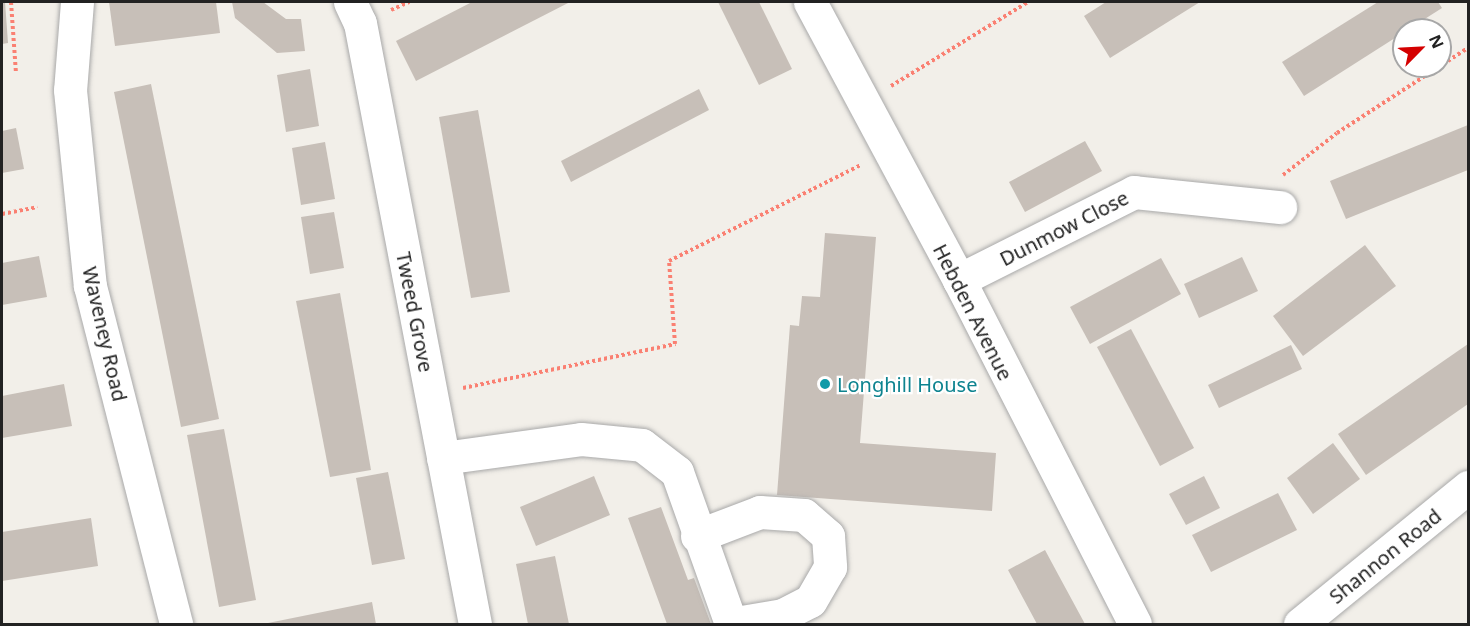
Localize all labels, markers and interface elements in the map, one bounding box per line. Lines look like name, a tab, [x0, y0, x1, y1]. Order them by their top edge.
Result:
north arrow	[1392, 18, 1452, 78]
text: N	[1424, 31, 1449, 52]
street label: Dunmow Close	[996, 185, 1132, 271]
street label: Hebden Avenue	[928, 240, 1018, 384]
street label: Tweed Grove	[392, 250, 438, 374]
street label: Waveney Road	[78, 264, 132, 404]
place label: Longhill House	[837, 372, 977, 396]
marker: Longhill House	[818, 377, 832, 391]
street label: Shannon Road	[1324, 504, 1446, 608]

